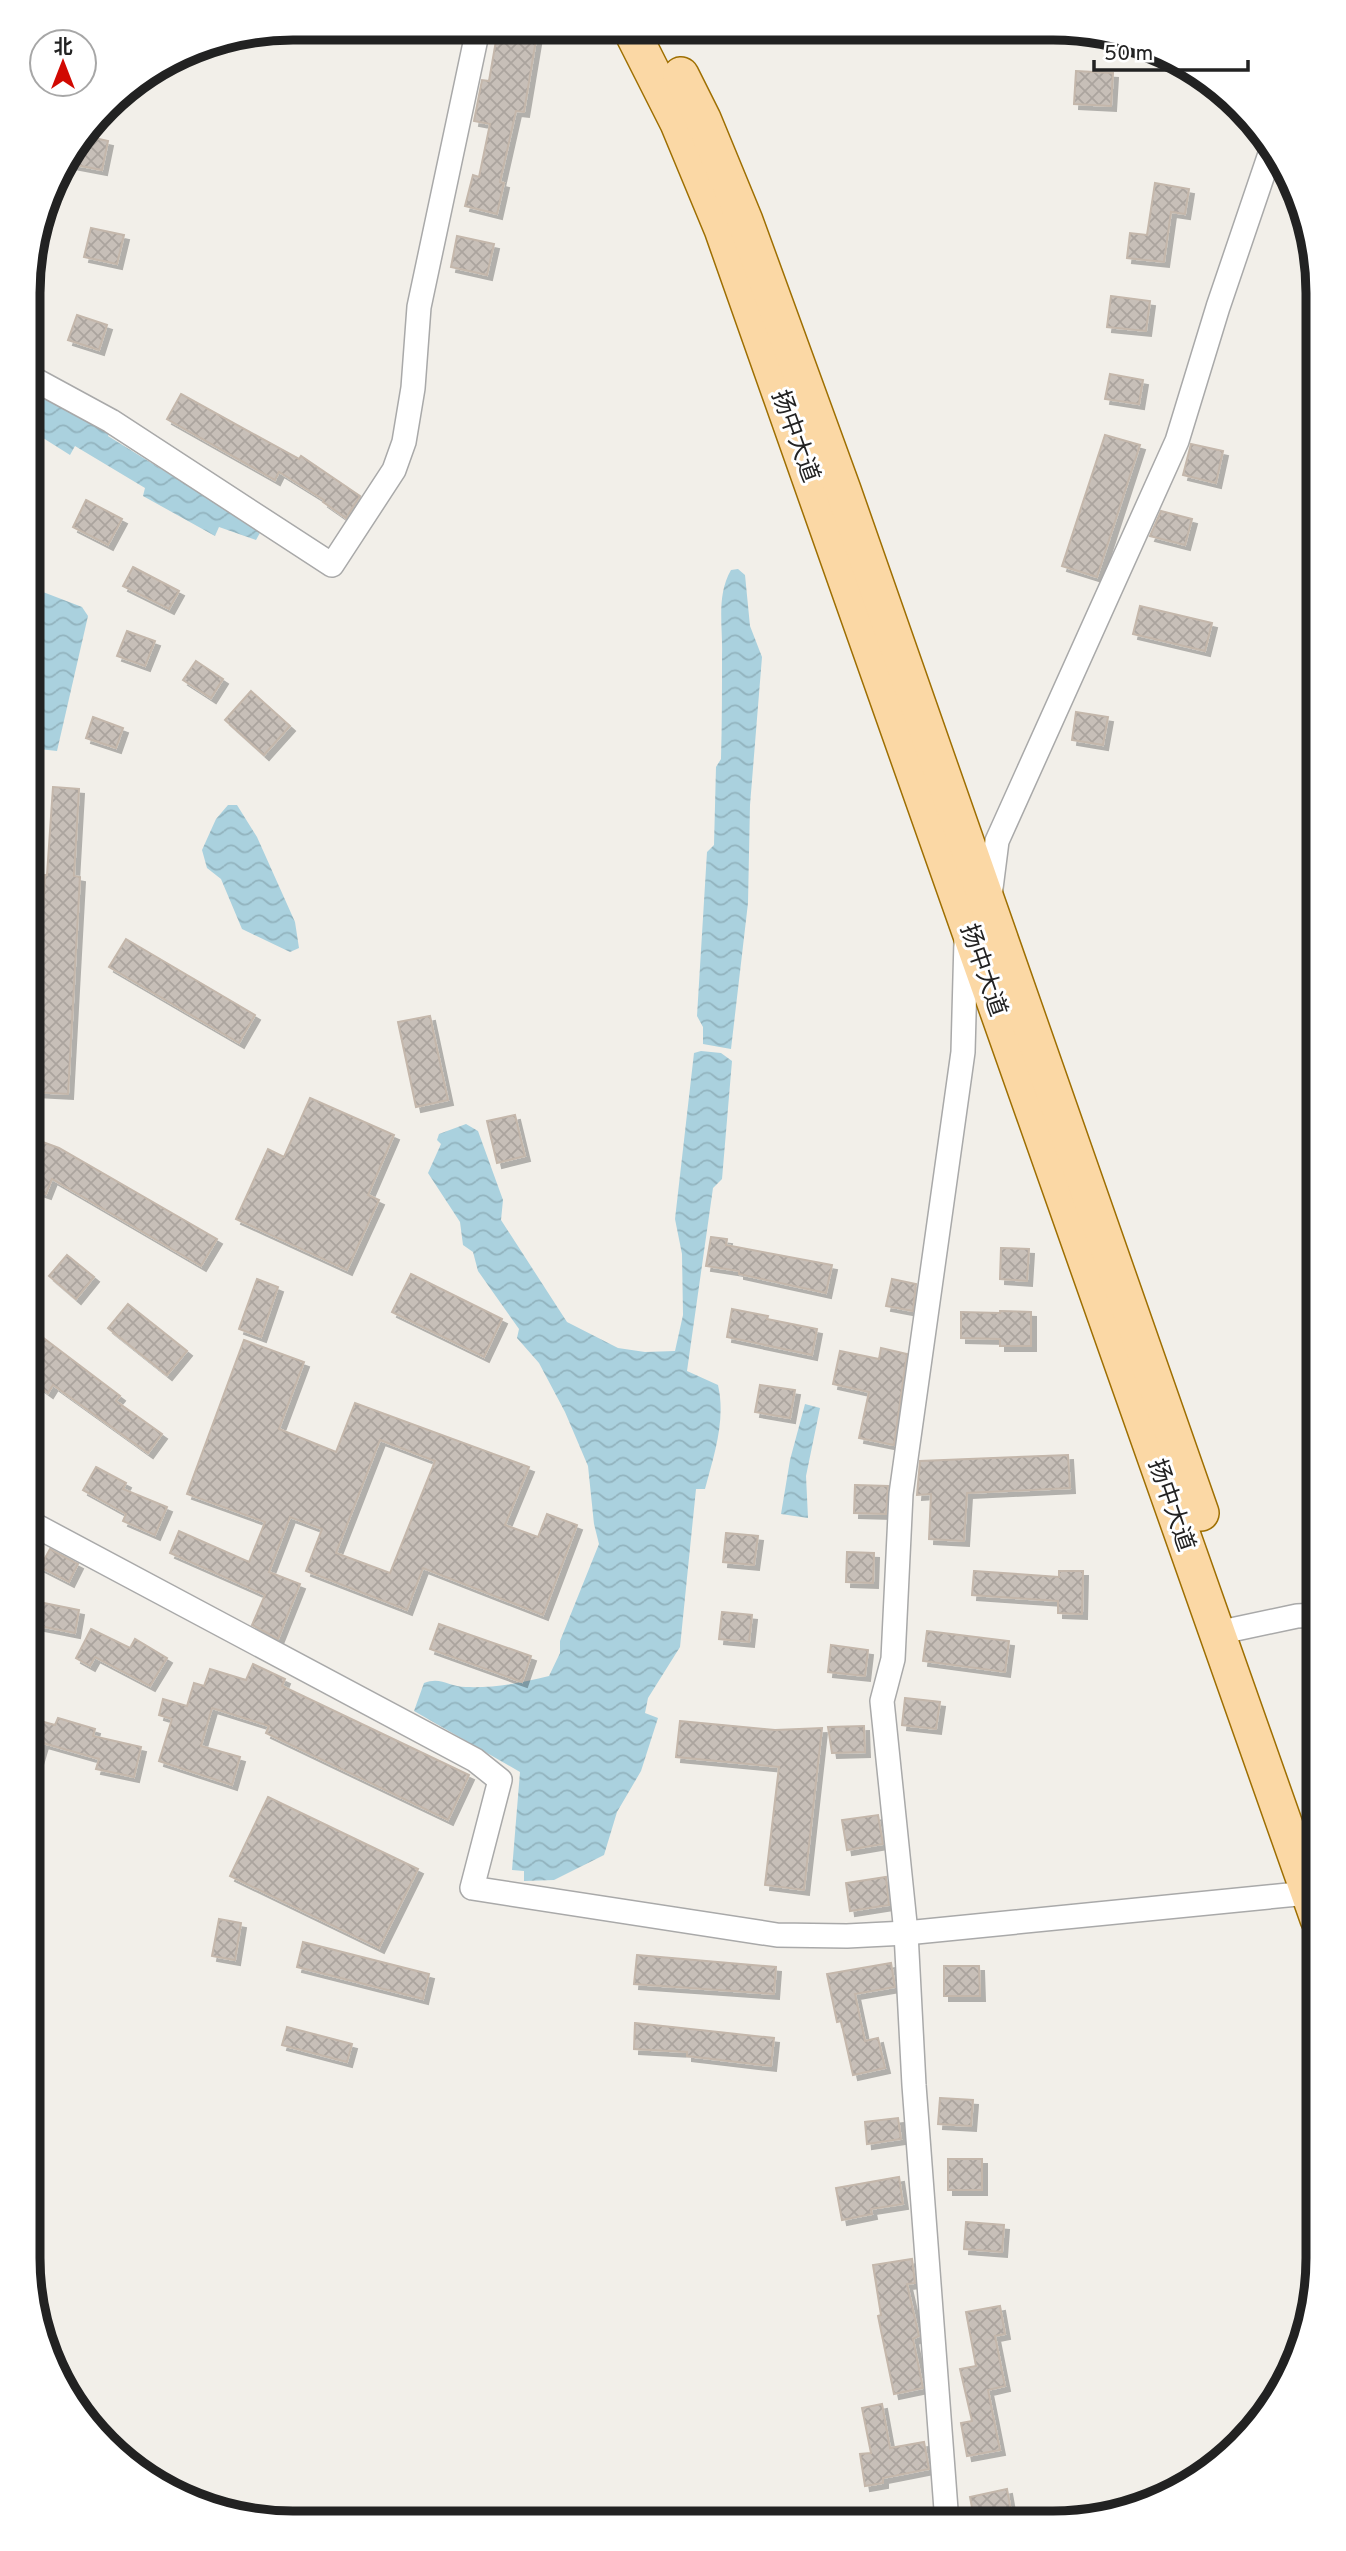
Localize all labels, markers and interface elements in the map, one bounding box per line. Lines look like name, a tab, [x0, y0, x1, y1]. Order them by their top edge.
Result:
north arrow	[28, 28, 98, 98]
scale bar	[1094, 28, 1248, 72]
text: 北	[53, 36, 73, 60]
text: 50 m	[1104, 41, 1153, 68]
street label: 扬中大道	[764, 386, 825, 487]
street label: 扬中大道	[952, 920, 1012, 1021]
street label: 扬中大道	[1140, 1455, 1200, 1556]

